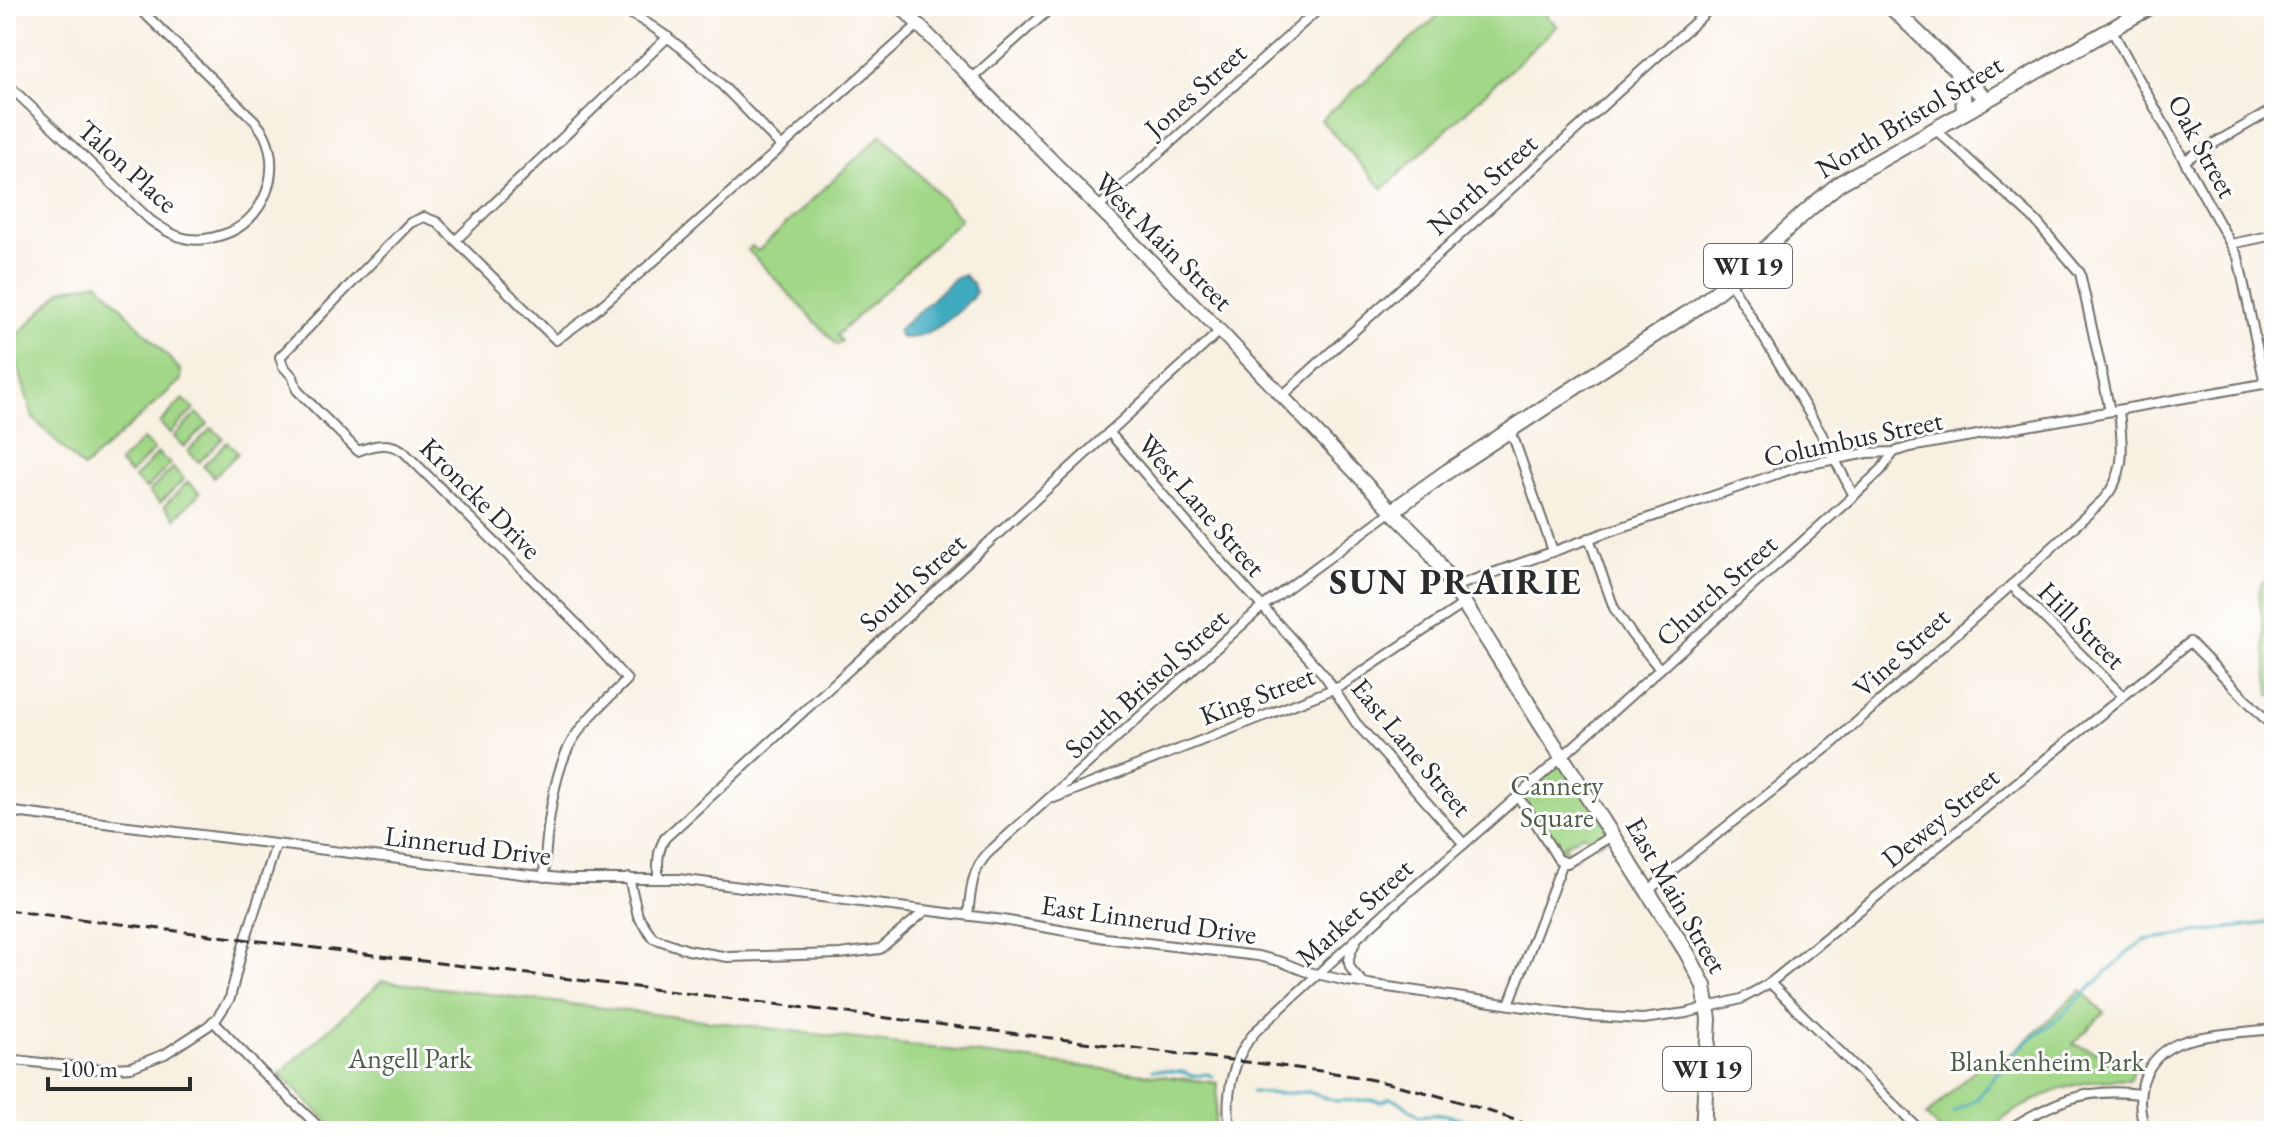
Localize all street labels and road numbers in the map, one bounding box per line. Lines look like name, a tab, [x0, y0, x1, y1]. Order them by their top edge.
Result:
street label: Jones Street	[1135, 35, 1254, 147]
street label: North Bristol Street	[1809, 46, 2009, 186]
street label: Oak Street	[2160, 88, 2246, 204]
street label: Talon Place	[70, 111, 186, 221]
street label: North Street	[1420, 125, 1545, 243]
street label: West Main Street	[1087, 164, 1241, 318]
road number: WI 19	[1704, 244, 1792, 288]
street label: Columbus Street	[1760, 401, 1946, 475]
street label: West Lane Street	[1130, 426, 1274, 584]
street label: Kroncke Drive	[412, 429, 550, 567]
street label: South Street	[851, 524, 973, 640]
street label: Church Street	[1648, 526, 1784, 654]
street label: Hill Street	[2030, 573, 2134, 677]
street label: Vine Street	[1845, 599, 1957, 705]
street label: South Bristol Street	[1057, 600, 1236, 766]
street label: King Street	[1195, 657, 1320, 733]
street label: East Lane Street	[1344, 670, 1481, 824]
street label: Dewey Street	[1874, 759, 2006, 875]
street label: East Main Street	[1618, 811, 1736, 980]
street label: Linnerud Drive	[383, 817, 553, 873]
street label: Market Street	[1288, 850, 1420, 974]
street label: East Linnerud Drive	[1039, 886, 1259, 952]
road number: WI 19	[1663, 1047, 1751, 1091]

